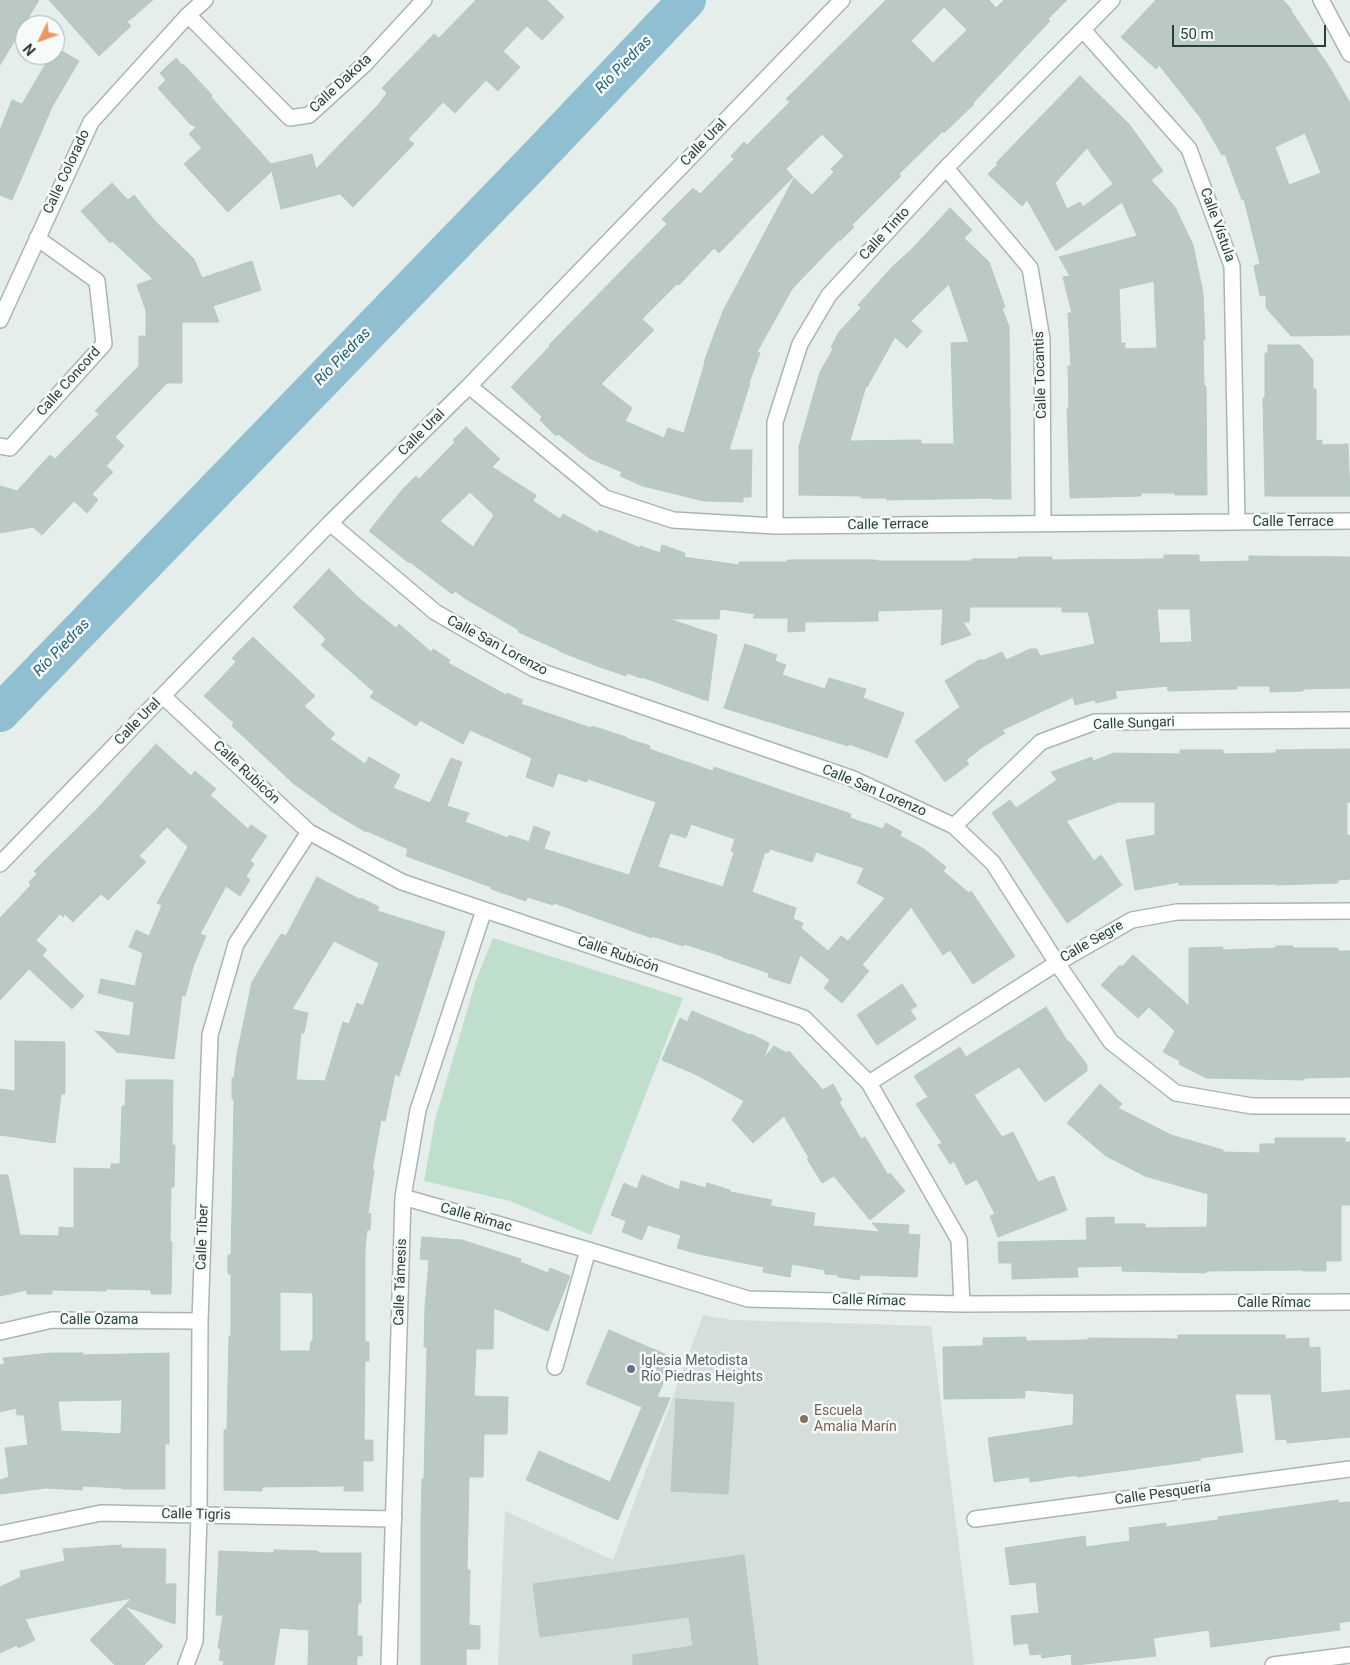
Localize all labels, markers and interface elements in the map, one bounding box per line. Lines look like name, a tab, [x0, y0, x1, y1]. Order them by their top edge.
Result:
north arrow	[15, 15, 65, 65]
scale bar	[1175, 15, 1329, 47]
text: 50 m	[1180, 25, 1214, 43]
water label: Río Piedras	[592, 32, 656, 98]
text: N	[20, 40, 39, 58]
street label: Calle Dakota	[307, 51, 375, 117]
street label: Calle Ural	[677, 116, 731, 170]
street label: Calle Colorado	[40, 127, 94, 217]
street label: Calle Vístula	[1196, 186, 1238, 264]
street label: Calle Tinto	[856, 204, 914, 264]
water label: Río Piedras	[311, 324, 375, 390]
street label: Calle Tocantis	[1031, 331, 1051, 419]
street label: Calle Concord	[34, 344, 104, 420]
street label: Calle Ural	[395, 406, 449, 460]
street label: Calle Terrace	[1252, 514, 1334, 530]
street label: Calle Terrace	[847, 516, 929, 534]
street label: Calle San Lorenzo	[444, 612, 550, 680]
water label: Río Piedras	[30, 615, 94, 681]
street label: Calle Ural	[111, 695, 165, 749]
street label: Calle Sungari	[1093, 714, 1175, 734]
street label: Calle Rubicón	[209, 738, 283, 808]
street label: Calle San Lorenzo	[819, 761, 929, 821]
street label: Calle Segre	[1057, 917, 1127, 967]
street label: Calle Rubicón	[575, 933, 661, 977]
street label: Calle Rímac	[438, 1200, 514, 1236]
street label: Calle Tíber	[193, 1204, 213, 1270]
street label: Calle Támesis	[391, 1238, 411, 1326]
street label: Calle Rímac	[832, 1292, 906, 1310]
street label: Calle Rímac	[1237, 1295, 1311, 1311]
street label: Calle Ozama	[60, 1312, 138, 1328]
place label: Iglesia Metodista Río Piedras Heights	[641, 1353, 763, 1385]
marker: Iglesia Metodista Río Piedras Heights	[625, 1363, 637, 1375]
place label: Escuela Amalia Marín	[814, 1403, 897, 1435]
marker: Escuela Amalia Marín	[798, 1413, 810, 1425]
street label: Calle Pesquería	[1114, 1479, 1212, 1509]
street label: Calle Tigris	[161, 1506, 231, 1524]

